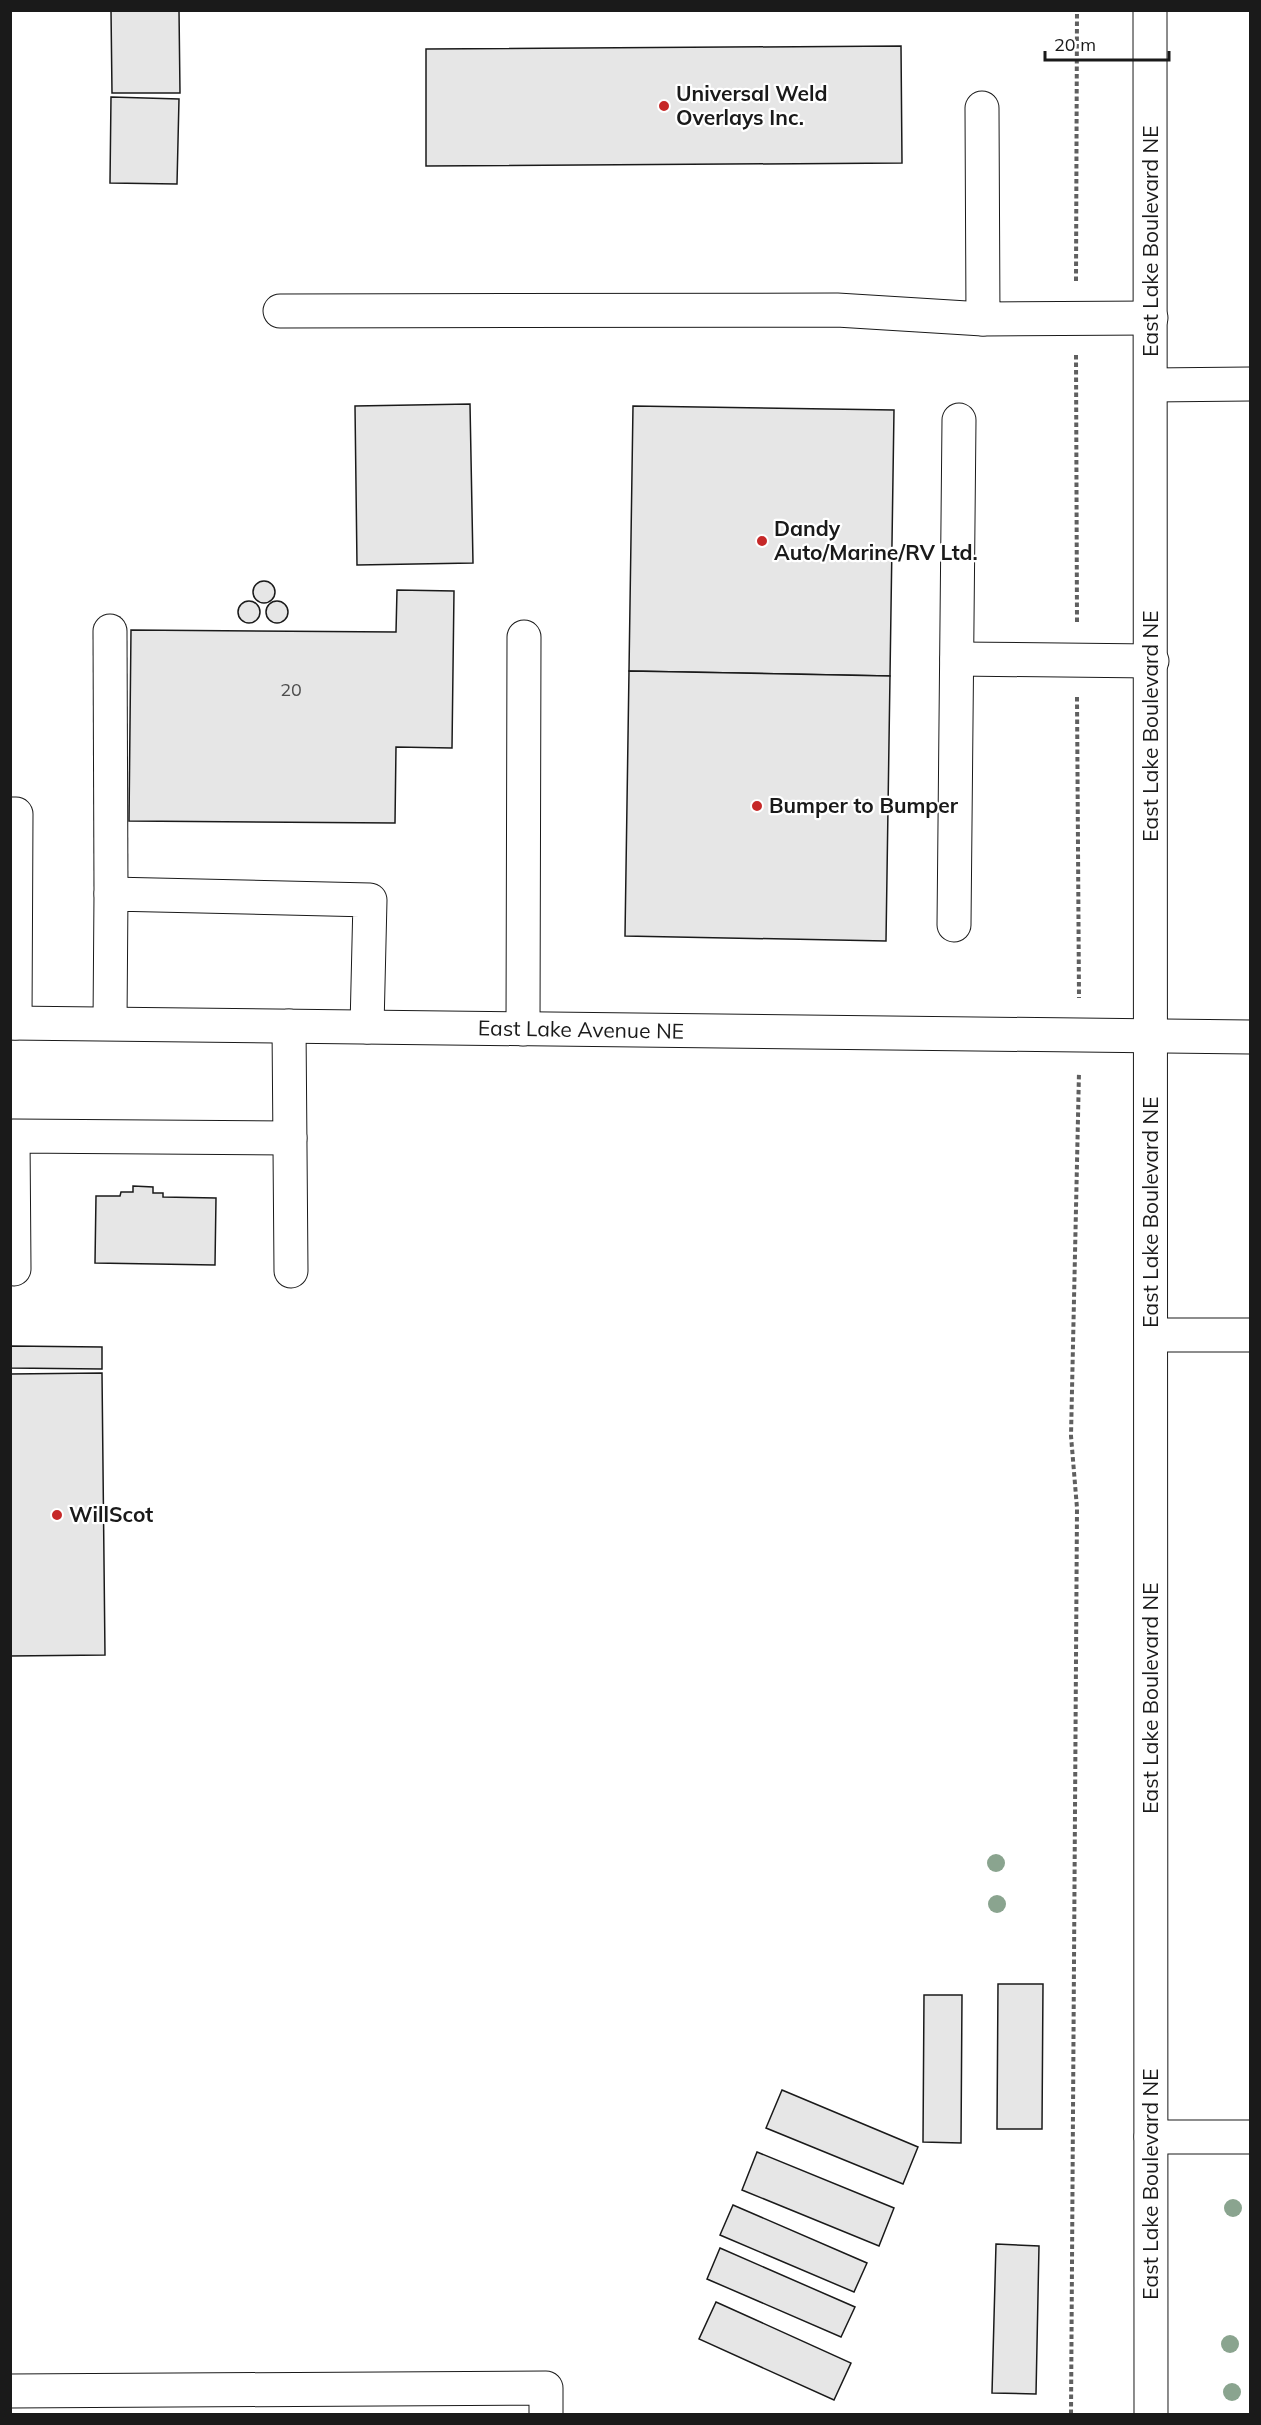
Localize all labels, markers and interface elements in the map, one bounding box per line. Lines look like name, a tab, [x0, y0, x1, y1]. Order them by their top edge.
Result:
scale bar	[1045, 24, 1170, 62]
text: 20 m	[1054, 33, 1096, 56]
place label: Universal Weld Overlays Inc.	[676, 80, 828, 130]
marker: Universal Weld Overlays Inc.	[657, 99, 671, 113]
street label: East Lake Boulevard NE	[1137, 125, 1163, 357]
place label: Dandy Auto/Marine/RV Ltd.	[774, 515, 978, 565]
marker: Dandy Auto/Marine/RV Ltd.	[755, 534, 769, 548]
street label: East Lake Boulevard NE	[1137, 610, 1163, 842]
house number: 20	[280, 678, 302, 701]
place label: Bumper to Bumper	[769, 792, 959, 818]
marker: Bumper to Bumper	[750, 799, 764, 813]
street label: East Lake Avenue NE	[478, 1014, 684, 1044]
street label: East Lake Boulevard NE	[1137, 1096, 1163, 1328]
place label: WillScot	[69, 1501, 153, 1527]
marker: WillScot	[50, 1508, 64, 1522]
street label: East Lake Boulevard NE	[1137, 1582, 1163, 1814]
street label: East Lake Boulevard NE	[1137, 2068, 1163, 2300]

